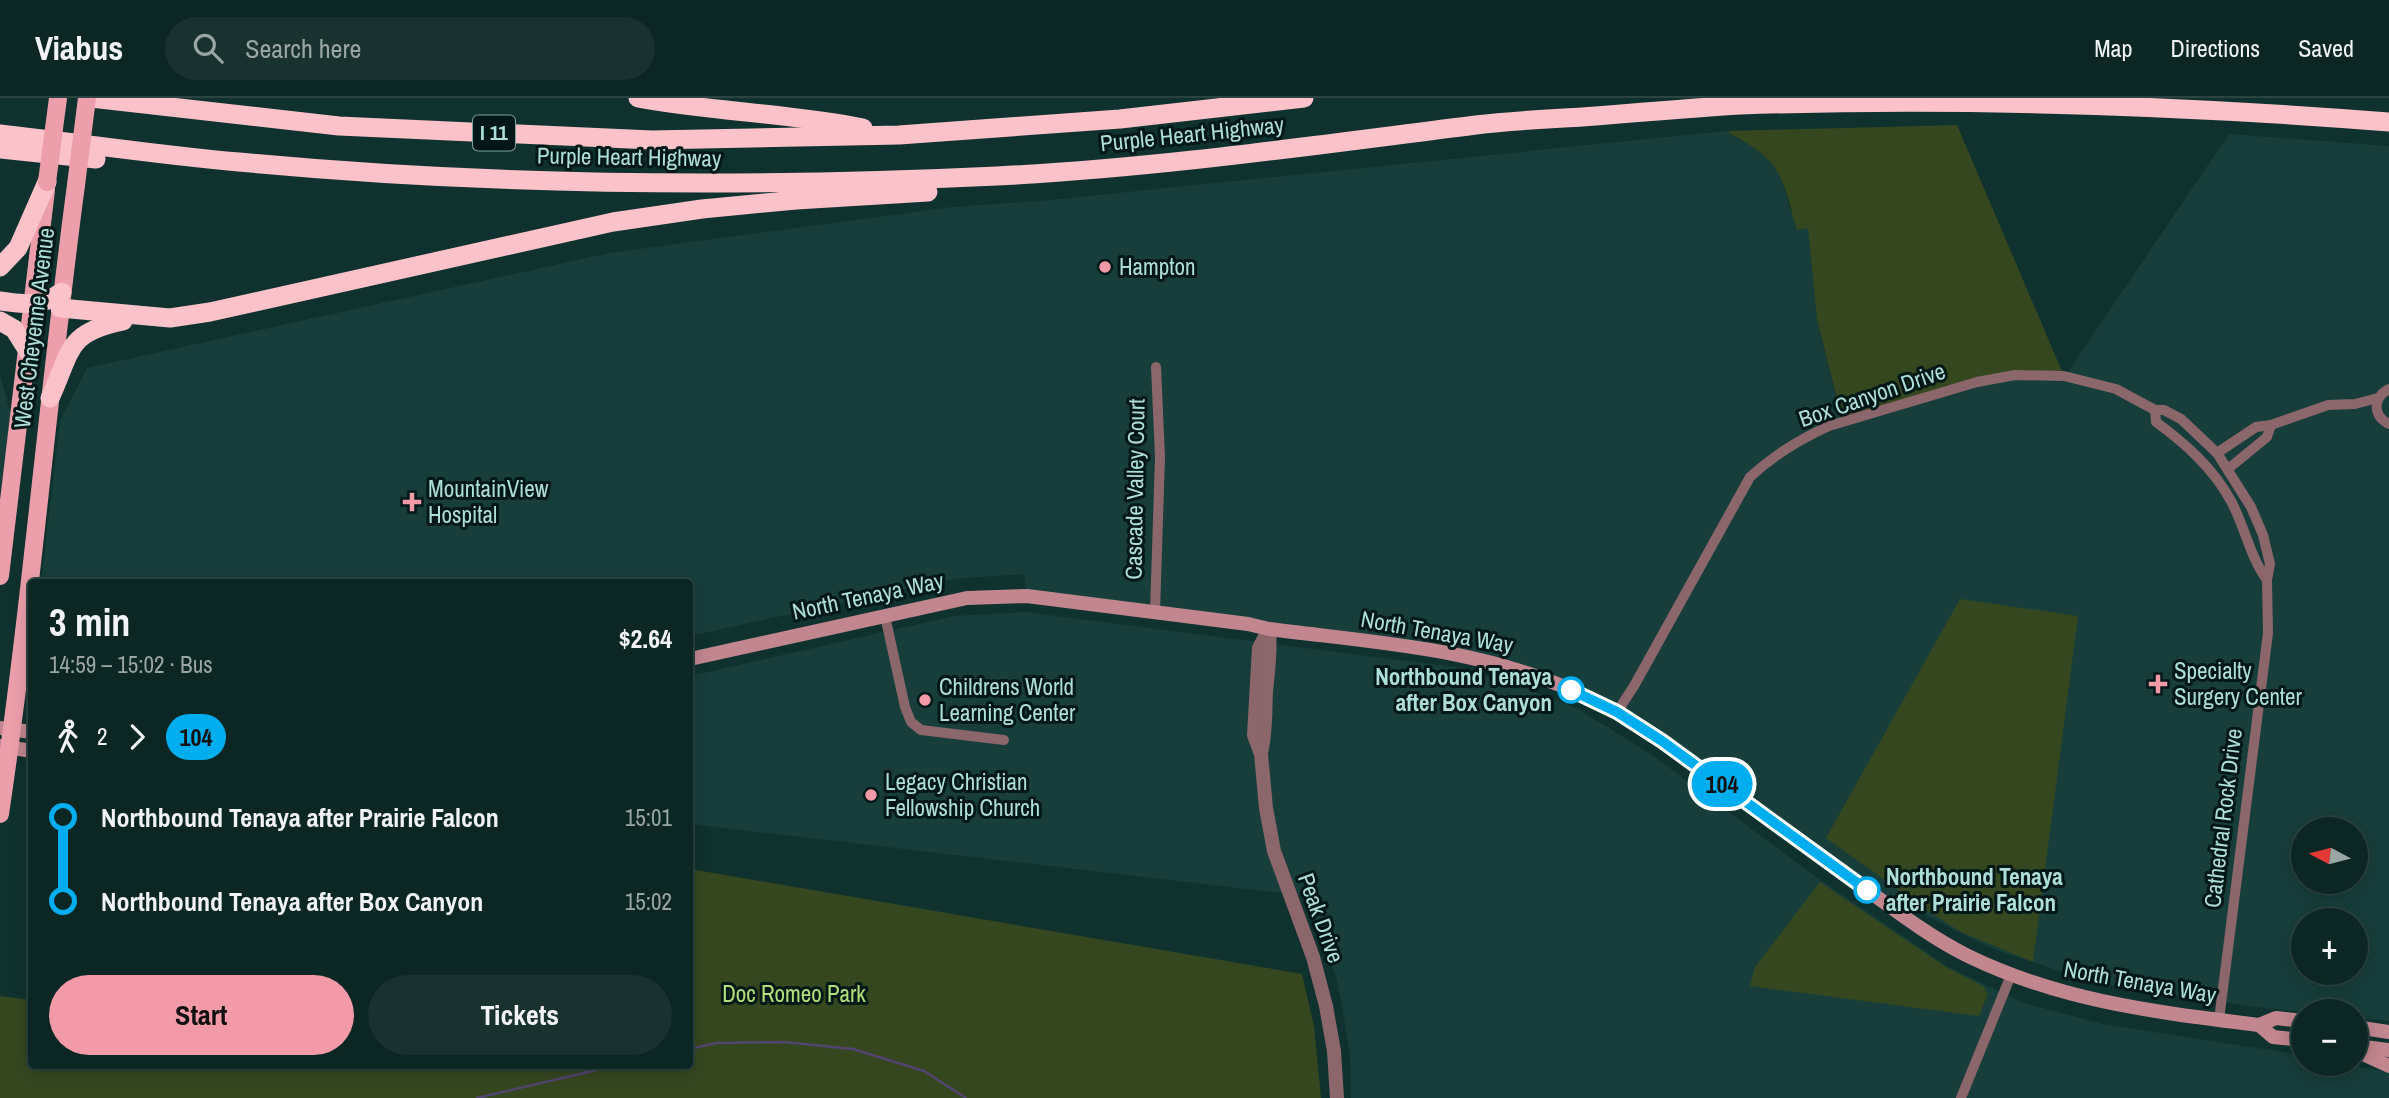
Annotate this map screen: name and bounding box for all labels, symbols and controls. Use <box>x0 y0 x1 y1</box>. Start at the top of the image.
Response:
search box <box>165 17 655 80</box>
text: Viabus <box>35 26 123 70</box>
icon: search <box>189 29 227 67</box>
text: Search here <box>245 31 361 66</box>
text: Map <box>2094 32 2132 64</box>
text: Directions <box>2170 32 2260 64</box>
text: Saved <box>2298 32 2354 64</box>
street label: Purple Heart Highway <box>1099 108 1286 159</box>
road number: I 11 <box>473 116 515 150</box>
street label: Purple Heart Highway <box>537 139 722 174</box>
street label: West Cheyenne Avenue <box>6 226 61 430</box>
place label: Hampton <box>1119 251 1196 282</box>
marker: Hampton <box>1097 259 1113 275</box>
street label: Box Canyon Drive <box>1794 355 1949 434</box>
street label: Cascade Valley Court <box>1117 398 1152 580</box>
place label: MountainView Hospital <box>428 473 549 530</box>
marker: MountainView Hospital <box>402 492 422 512</box>
street label: North Tenaya Way <box>789 564 947 627</box>
text: 3 min <box>49 597 130 648</box>
street label: North Tenaya Way <box>1359 603 1516 660</box>
text: $2.64 <box>619 621 672 656</box>
text: 14:59 – 15:02 · Bus <box>49 649 213 680</box>
place label: Specialty Surgery Center <box>2174 655 2303 712</box>
place label: Northbound Tenaya after Box Canyon <box>1375 661 1553 718</box>
place label: Childrens World Learning Center <box>939 671 1076 728</box>
marker: Specialty Surgery Center <box>2148 674 2168 694</box>
marker: Northbound Tenaya after Box Canyon <box>1558 677 1584 703</box>
marker: Childrens World Learning Center <box>917 692 933 708</box>
icon: walk <box>49 718 87 756</box>
icon: forward <box>118 718 156 756</box>
text: 2 <box>97 721 108 752</box>
text: 104 <box>180 721 212 753</box>
street label: Cathedral Rock Drive <box>2196 727 2249 909</box>
line badge: 104 <box>1682 761 1762 807</box>
place label: Legacy Christian Fellowship Church <box>885 766 1040 823</box>
text: 104 <box>1706 768 1738 800</box>
marker: Legacy Christian Fellowship Church <box>863 787 879 803</box>
text: Northbound Tenaya after Prairie Falcon <box>101 800 499 835</box>
text: 15:01 <box>625 802 672 833</box>
north arrow <box>2291 817 2368 894</box>
map controls <box>2291 817 2368 1076</box>
place label: Northbound Tenaya after Prairie Falcon <box>1886 861 2063 918</box>
street label: Peak Drive <box>1291 869 1352 967</box>
marker: Northbound Tenaya after Prairie Falcon <box>1854 877 1880 903</box>
text: Northbound Tenaya after Box Canyon <box>101 884 483 919</box>
text: 15:02 <box>625 886 672 917</box>
button: + <box>2291 908 2368 985</box>
street label: North Tenaya Way <box>2062 953 2219 1010</box>
button: Start <box>49 975 354 1055</box>
button: Tickets <box>368 975 672 1055</box>
park label: Doc Romeo Park <box>722 978 866 1009</box>
button: − <box>2291 999 2368 1076</box>

